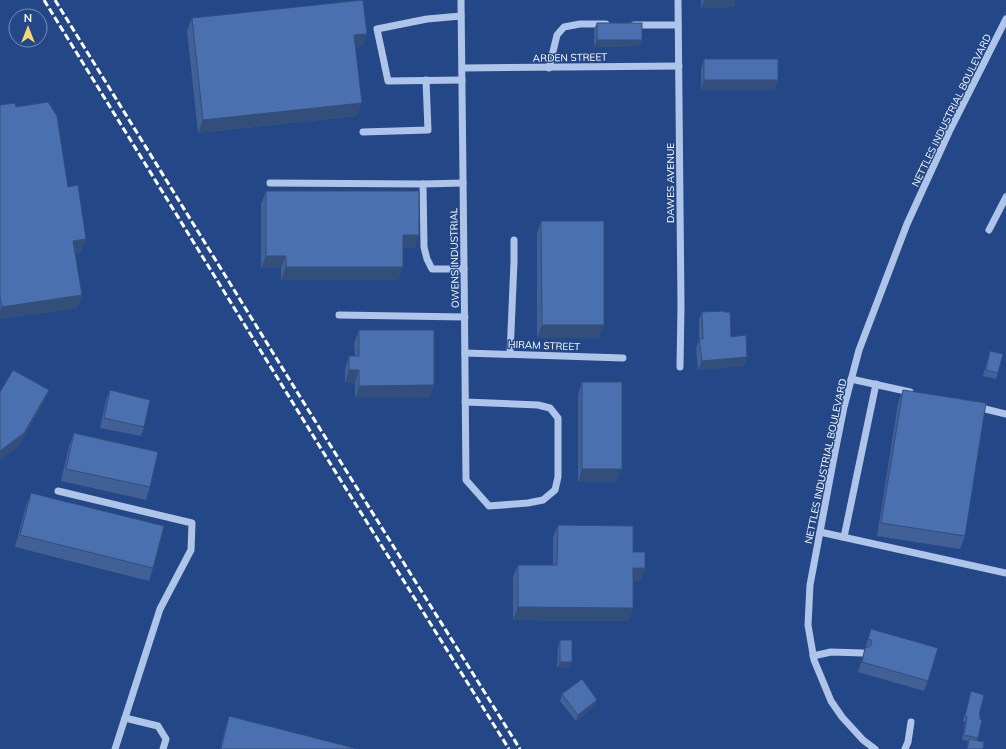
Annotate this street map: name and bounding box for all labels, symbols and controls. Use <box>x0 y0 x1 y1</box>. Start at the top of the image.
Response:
north arrow <box>8 8 48 48</box>
text: N <box>24 11 32 25</box>
street label: NETTLES INDUSTRIAL BOULEVARD <box>909 32 994 189</box>
street label: ARDEN STREET <box>533 50 607 65</box>
street label: DAWES AVENUE <box>664 143 677 223</box>
street label: OWENS INDUSTRIAL <box>447 207 462 308</box>
street label: HIRAM STREET <box>508 338 580 353</box>
street label: NETTLES INDUSTRIAL BOULEVARD <box>802 377 849 545</box>

